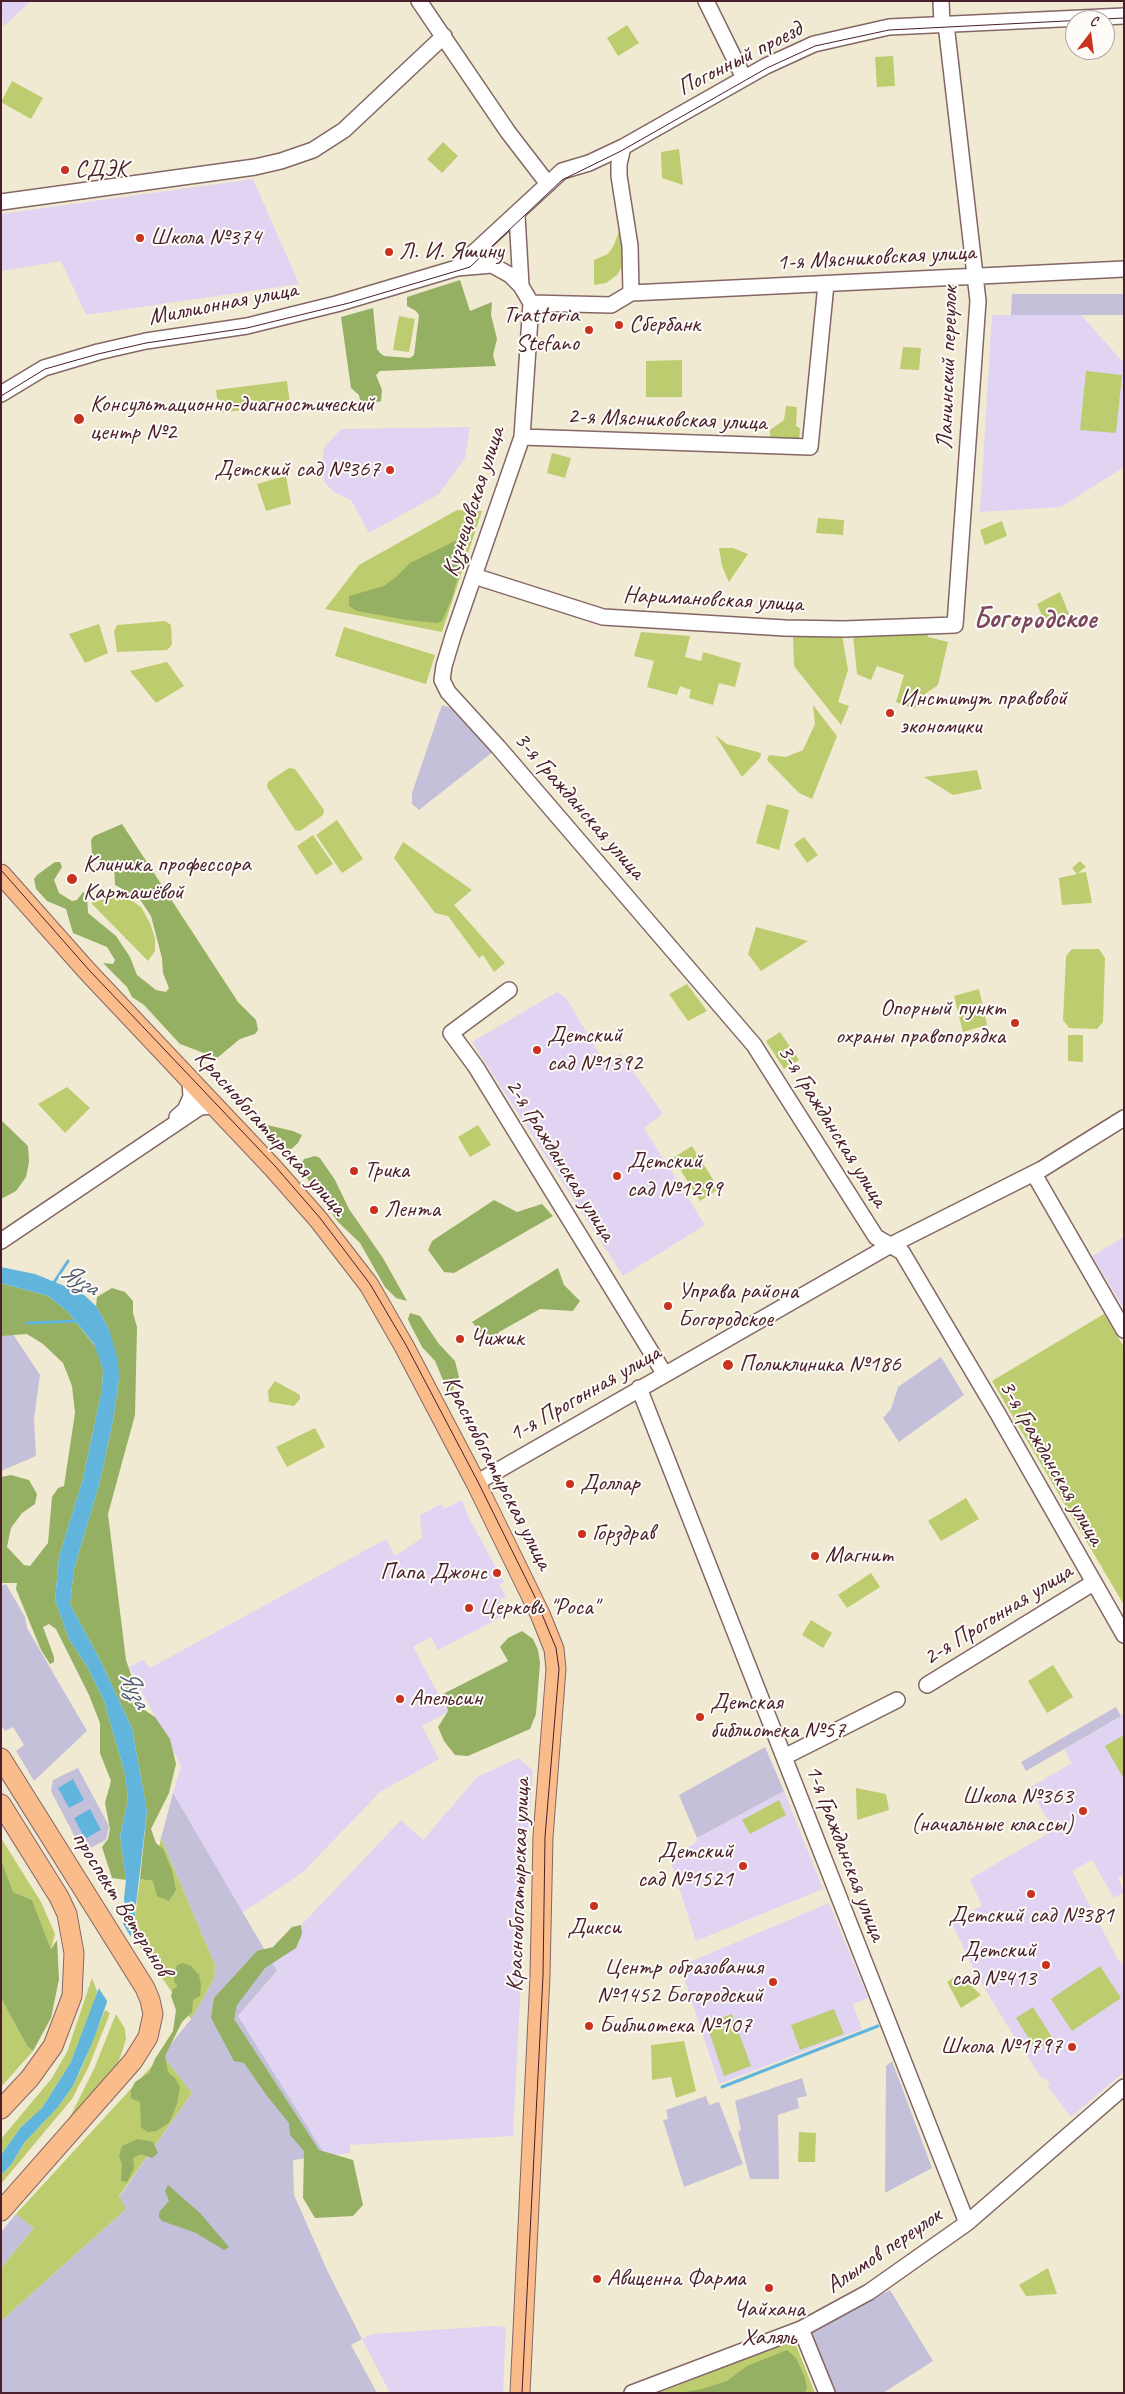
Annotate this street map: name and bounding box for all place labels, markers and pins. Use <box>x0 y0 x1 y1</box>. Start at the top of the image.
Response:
place label: СДЭК <box>75 156 128 184</box>
marker: СДЭК <box>59 164 71 176</box>
place label: Школа №374 <box>150 224 261 252</box>
marker: Школа №374 <box>134 232 146 244</box>
place label: Л. И. Яшину <box>399 238 504 266</box>
marker: Л. И. Яшину <box>383 246 395 258</box>
place label: Trattoria Stefano <box>503 302 579 358</box>
place label: Сбербанк <box>629 311 700 339</box>
marker: Сбербанк <box>613 319 625 331</box>
marker: Trattoria Stefano <box>583 324 595 336</box>
place label: Консультационно-диагностический центр №2 <box>90 391 374 447</box>
marker: Консультационно-диагностический центр №2 <box>72 412 86 426</box>
place label: Детский сад №367 <box>214 456 380 484</box>
marker: Детский сад №367 <box>384 464 396 476</box>
place label: Институт правовой экономики <box>900 685 1067 741</box>
marker: Институт правовой экономики <box>884 707 896 719</box>
place label: Клиника профессора Карташёвой <box>83 851 251 907</box>
marker: Клиника профессора Карташёвой <box>65 872 79 886</box>
place label: Опорный пункт охраны правопорядка <box>835 995 1005 1051</box>
marker: Опорный пункт охраны правопорядка <box>1009 1017 1021 1029</box>
place label: Детский сад №1392 <box>547 1022 642 1078</box>
marker: Детский сад №1392 <box>531 1044 543 1056</box>
place label: Детский сад №1299 <box>627 1148 722 1204</box>
place label: Трика <box>364 1157 409 1185</box>
marker: Трика <box>348 1165 360 1177</box>
marker: Детский сад №1299 <box>611 1170 623 1182</box>
place label: Лента <box>384 1196 440 1224</box>
marker: Лента <box>368 1204 380 1216</box>
place label: Управа района Богородское <box>678 1278 798 1334</box>
marker: Управа района Богородское <box>662 1300 674 1312</box>
place label: Чижик <box>470 1325 524 1353</box>
marker: Чижик <box>454 1333 466 1345</box>
place label: Поликлиника №186 <box>739 1351 901 1379</box>
marker: Поликлиника №186 <box>721 1358 735 1372</box>
place label: Доллар <box>580 1470 640 1498</box>
marker: Доллар <box>564 1478 576 1490</box>
place label: Горздрав <box>592 1520 654 1548</box>
marker: Горздрав <box>576 1528 588 1540</box>
place label: Магнит <box>825 1542 893 1570</box>
marker: Магнит <box>809 1550 821 1562</box>
place label: Папа Джонс <box>380 1559 487 1587</box>
marker: Папа Джонс <box>491 1567 503 1579</box>
place label: Церковь "Роса" <box>479 1594 598 1622</box>
marker: Церковь "Роса" <box>463 1602 475 1614</box>
place label: Апельсин <box>410 1685 482 1713</box>
place label: Детская библиотека №57 <box>710 1689 845 1745</box>
marker: Апельсин <box>394 1693 406 1705</box>
marker: Детская библиотека №57 <box>694 1711 706 1723</box>
place label: Школа №363 (начальные классы) <box>911 1783 1073 1839</box>
marker: Школа №363 (начальные классы) <box>1077 1805 1089 1817</box>
place label: Детский сад №1521 <box>638 1838 733 1894</box>
marker: Детский сад №1521 <box>737 1860 749 1872</box>
marker: Детский сад №381 <box>1025 1888 1037 1900</box>
marker: Дикси <box>588 1900 600 1912</box>
place label: Детский сад №381 <box>948 1902 1114 1930</box>
place label: Дикси <box>567 1914 621 1942</box>
place label: Детский сад №413 <box>951 1937 1036 1993</box>
place label: Центр образования №1452 Богородский <box>597 1954 763 2010</box>
marker: Детский сад №413 <box>1040 1959 1052 1971</box>
marker: Центр образования №1452 Богородский <box>767 1976 779 1988</box>
place label: Библиотека №107 <box>599 2012 751 2040</box>
marker: Библиотека №107 <box>583 2020 595 2032</box>
place label: Школа №1797 <box>940 2033 1062 2061</box>
marker: Школа №1797 <box>1066 2041 1078 2053</box>
place label: Авиценна Фарма <box>607 2265 745 2293</box>
marker: Авиценна Фарма <box>591 2273 603 2285</box>
marker: Чайхана Халяль <box>763 2282 775 2294</box>
place label: Чайхана Халяль <box>733 2296 805 2352</box>

